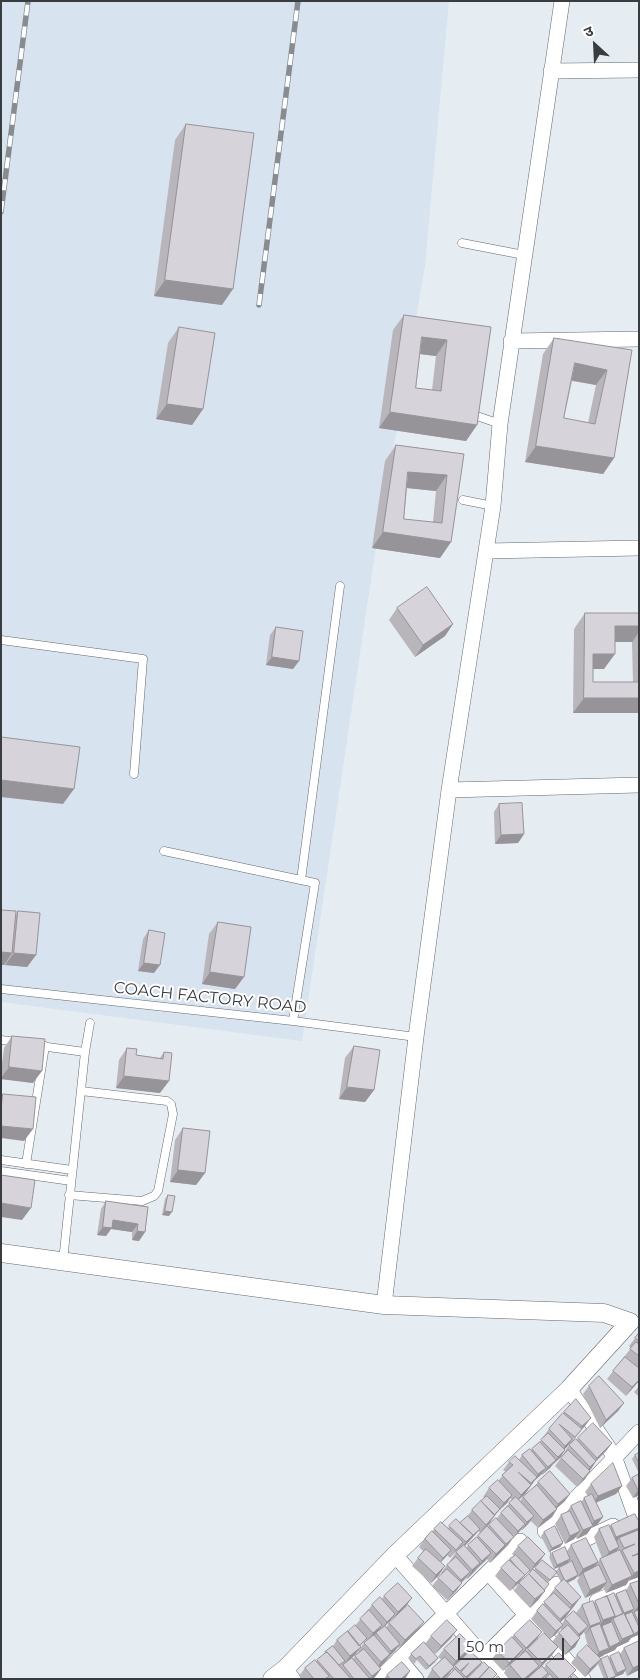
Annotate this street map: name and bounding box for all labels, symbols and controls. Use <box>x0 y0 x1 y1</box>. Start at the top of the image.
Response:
north arrow <box>570 20 620 70</box>
text: उ <box>581 22 596 41</box>
street label: COACH FACTORY ROAD <box>113 978 307 1018</box>
scale bar <box>460 1628 566 1660</box>
text: 50 m <box>466 1637 504 1656</box>

